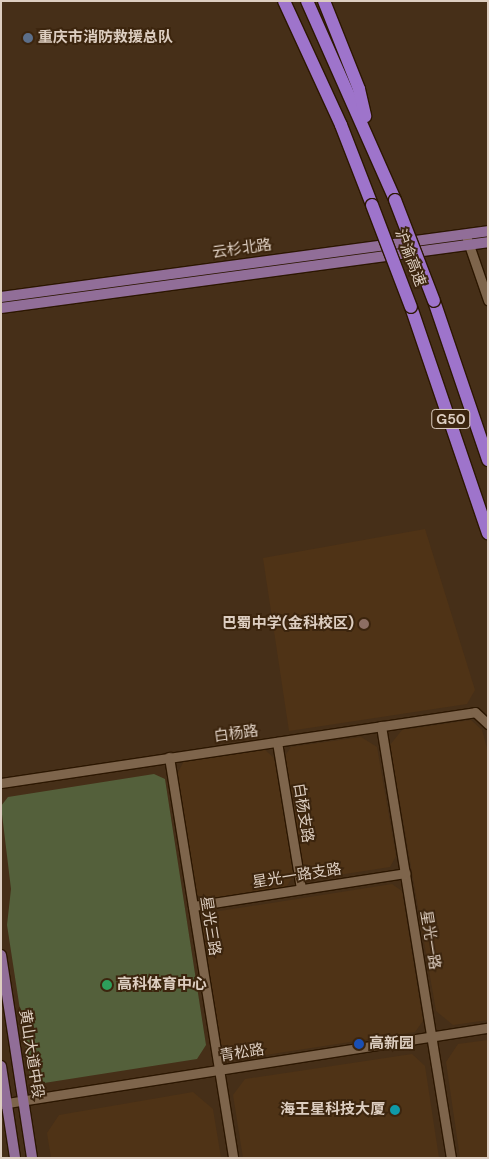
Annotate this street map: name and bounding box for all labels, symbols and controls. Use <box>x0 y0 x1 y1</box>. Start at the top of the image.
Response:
place label: 重庆市消防救援总队 <box>38 29 173 47</box>
marker: 重庆市消防救援总队 <box>22 32 34 44</box>
street label: 沪渝高速 <box>391 227 429 289</box>
street label: 云杉北路 <box>211 236 273 262</box>
road number: G50 <box>431 408 471 430</box>
place label: 巴蜀中学(金科校区) <box>222 615 354 633</box>
marker: 巴蜀中学(金科校区) <box>358 618 370 630</box>
street label: 白杨路 <box>212 722 260 746</box>
street label: 白杨支路 <box>289 782 317 844</box>
street label: 星光一路支路 <box>251 860 343 892</box>
street label: 星光三路 <box>196 895 224 957</box>
street label: 星光一路 <box>416 909 444 971</box>
place label: 高科体育中心 <box>117 976 207 994</box>
marker: 高科体育中心 <box>101 979 113 991</box>
street label: 黄山大道中段 <box>15 1008 47 1100</box>
place label: 高新园 <box>369 1035 414 1053</box>
marker: 高新园 <box>353 1038 365 1050</box>
street label: 青松路 <box>218 1041 266 1065</box>
place label: 海王星科技大厦 <box>280 1101 385 1119</box>
marker: 海王星科技大厦 <box>389 1104 401 1116</box>

